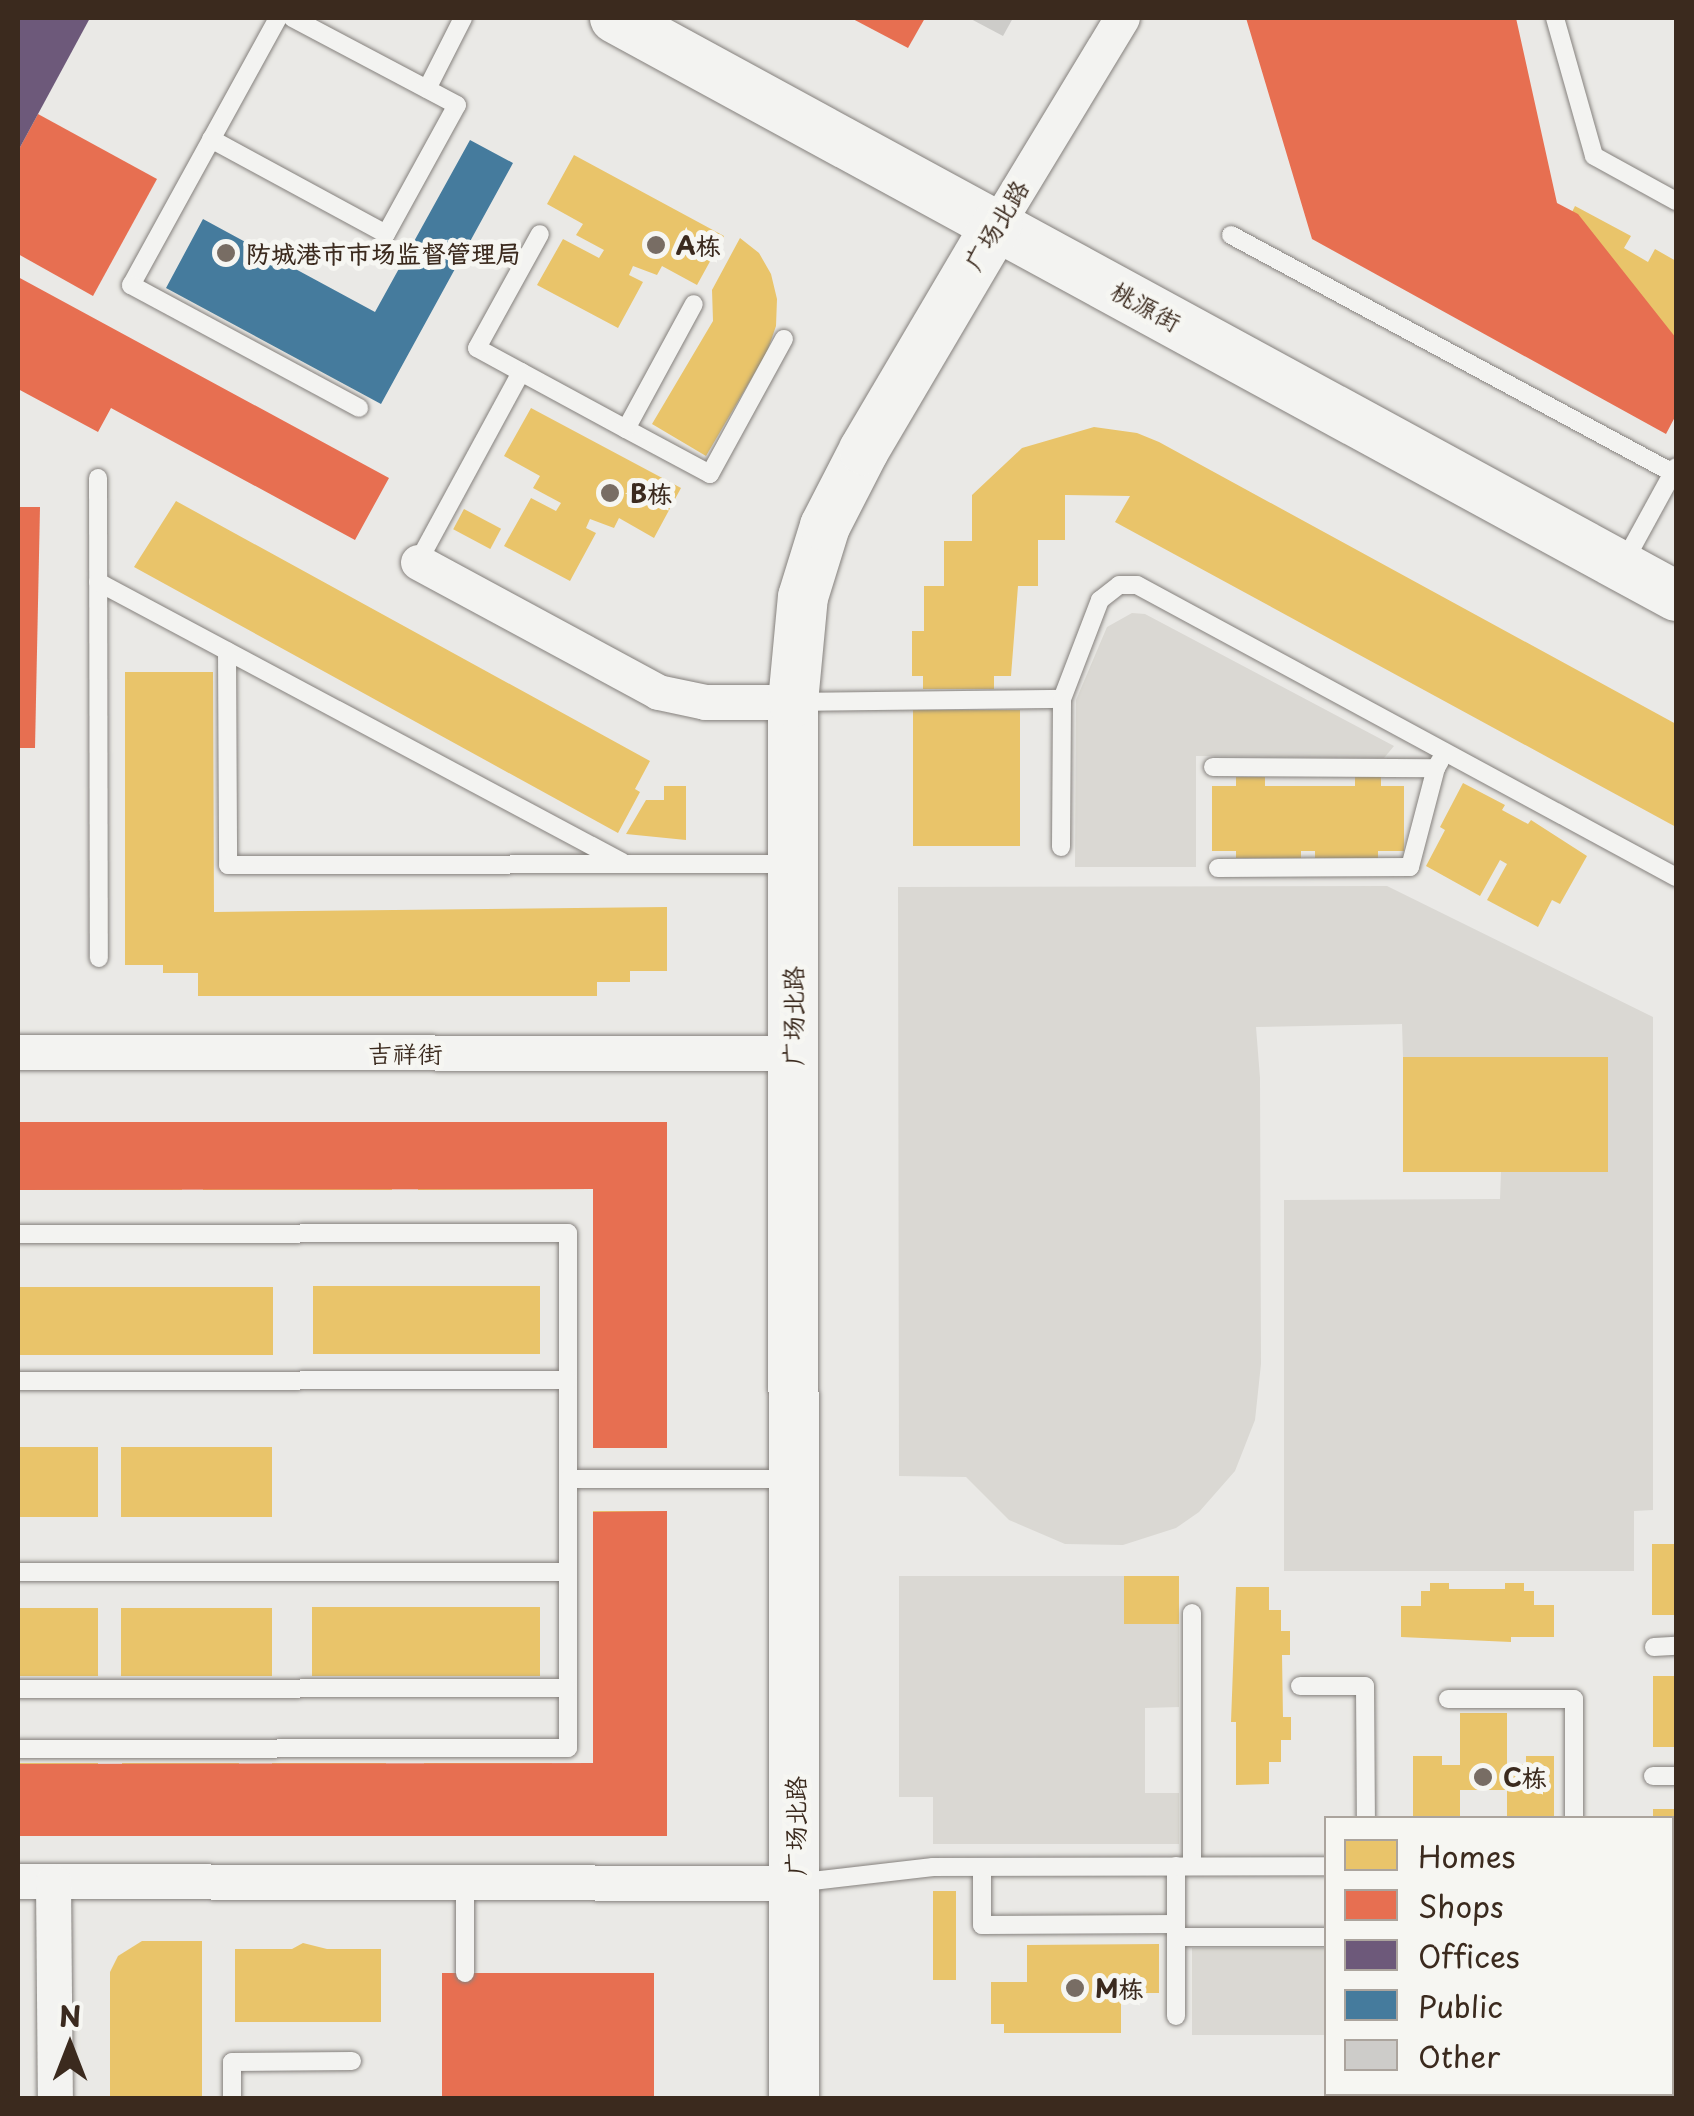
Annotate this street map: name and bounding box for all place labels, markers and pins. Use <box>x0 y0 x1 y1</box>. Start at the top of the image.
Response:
place label: A栋 <box>676 230 721 260</box>
marker: A栋 <box>645 234 667 256</box>
place label: 防城港市市场监督管理局 <box>246 238 521 268</box>
marker: 防城港市市场监督管理局 <box>215 242 237 264</box>
place label: B栋 <box>630 478 672 508</box>
marker: B栋 <box>599 482 621 504</box>
place label: C栋 <box>1503 1762 1547 1792</box>
marker: C栋 <box>1472 1766 1494 1788</box>
place label: M栋 <box>1095 1973 1143 2003</box>
marker: M栋 <box>1064 1977 1086 1999</box>

